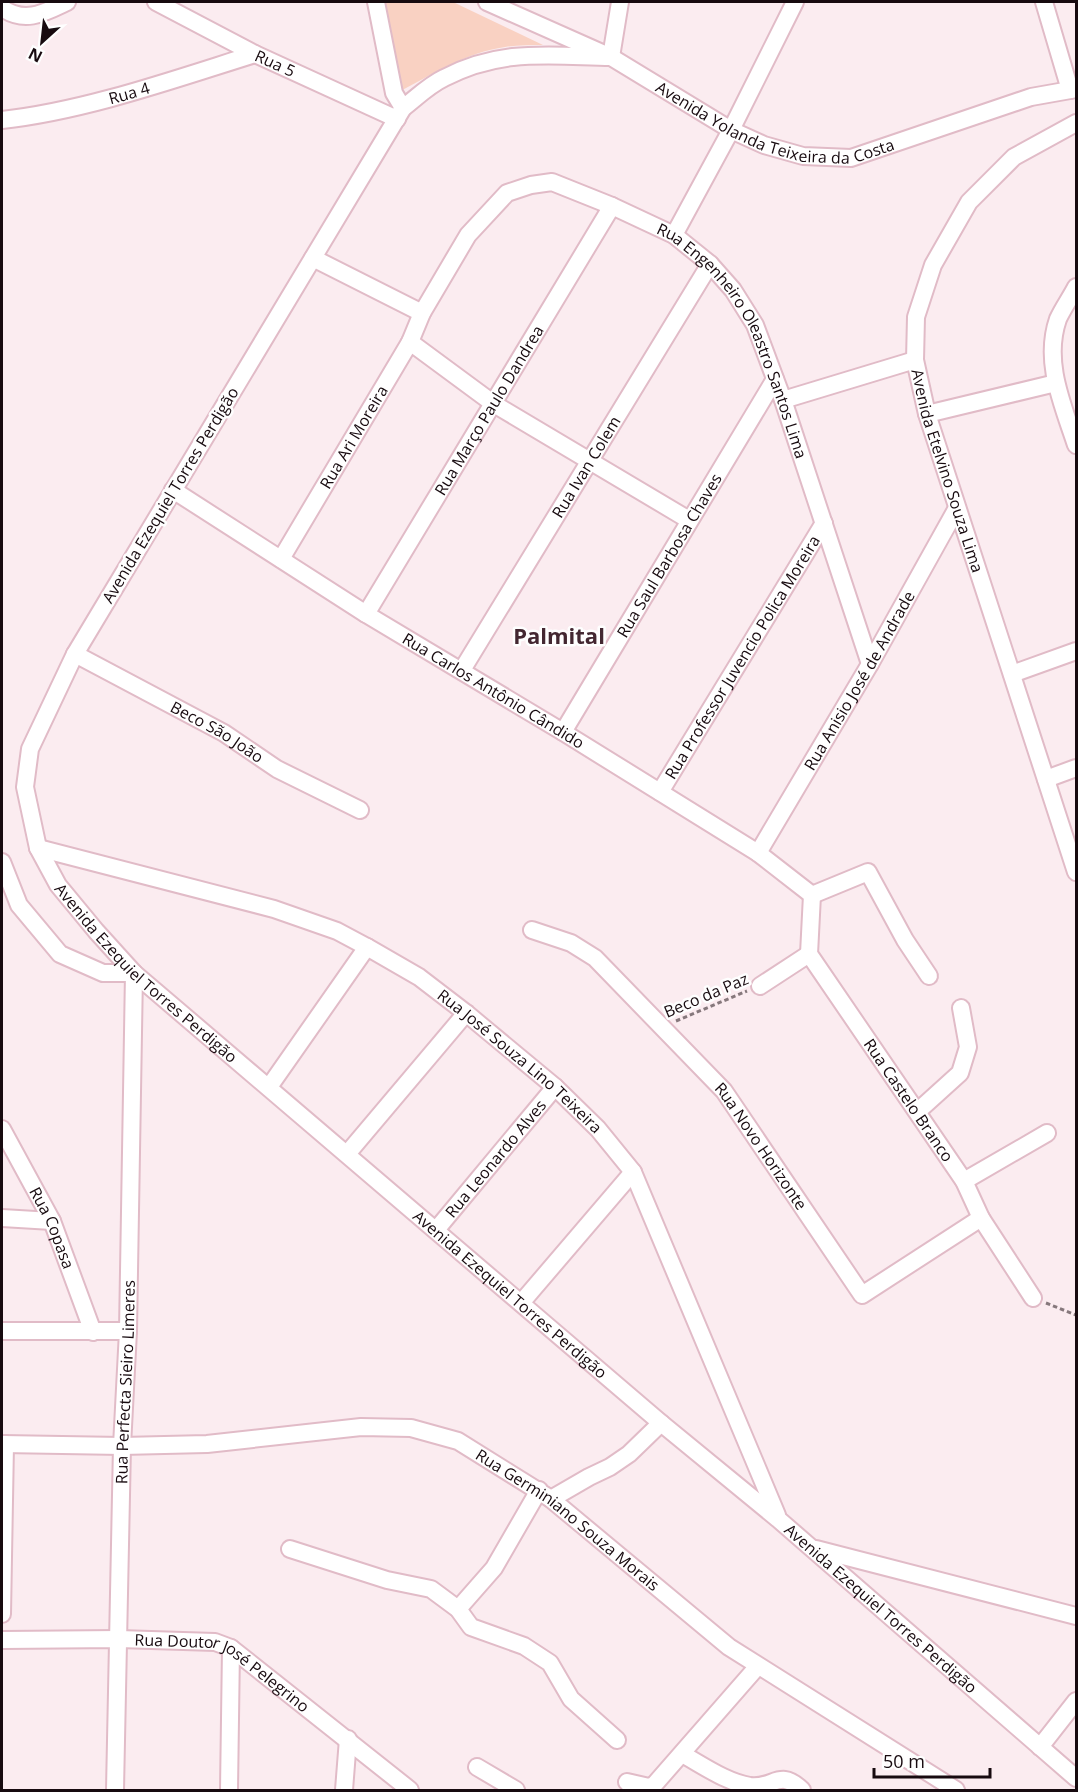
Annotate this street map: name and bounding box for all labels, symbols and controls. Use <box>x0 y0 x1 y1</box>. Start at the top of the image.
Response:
north arrow <box>12 12 72 72</box>
text: N <box>24 43 46 68</box>
street label: Rua 5 <box>252 45 299 82</box>
street label: Avenida Yolanda Teixeira da Costa <box>652 76 897 169</box>
street label: Rua 4 <box>106 77 152 109</box>
street label: Rua Engenheiro Oleastro Santos Lima <box>653 218 812 461</box>
street label: Rua Março Paulo Dandrea <box>429 321 549 499</box>
street label: Avenida Etelvino Souza Lima <box>906 367 989 575</box>
street label: Rua Ari Moreira <box>314 381 393 493</box>
street label: Avenida Ezequiel Torres Perdigão <box>97 383 243 607</box>
street label: Rua Ivan Colem <box>547 412 626 522</box>
street label: Rua Saul Barbosa Chaves <box>611 469 727 642</box>
street label: Rua Professor Juvencio Polica Moreira <box>659 531 825 783</box>
street label: Rua Anisio José de Andrade <box>799 587 920 774</box>
district label: Palmital <box>513 620 605 650</box>
street label: Rua Carlos Antônio Cândido <box>398 627 589 754</box>
street label: Beco São João <box>167 696 268 768</box>
street label: Avenida Ezequiel Torres Perdigão <box>50 878 242 1068</box>
street label: Beco da Paz <box>660 967 752 1023</box>
street label: Rua José Souza Lino Teixeira <box>433 984 607 1138</box>
street label: Rua Castelo Branco <box>859 1034 959 1166</box>
street label: Rua Novo Horizonte <box>710 1077 812 1214</box>
street label: Rua Leonardo Alves <box>440 1095 551 1222</box>
street label: Rua Copasa <box>24 1183 80 1272</box>
street label: Avenida Ezequiel Torres Perdigão <box>408 1205 612 1383</box>
street label: Rua Perfecta Sieiro Limeres <box>110 1280 140 1484</box>
street label: Rua Germiniano Souza Morais <box>471 1444 664 1596</box>
street label: Avenida Ezequiel Torres Perdigão <box>780 1519 982 1698</box>
street label: Rua Doutor José Pelegrino <box>134 1628 314 1717</box>
scale bar <box>874 1741 990 1779</box>
text: 50 m <box>883 1749 925 1773</box>

